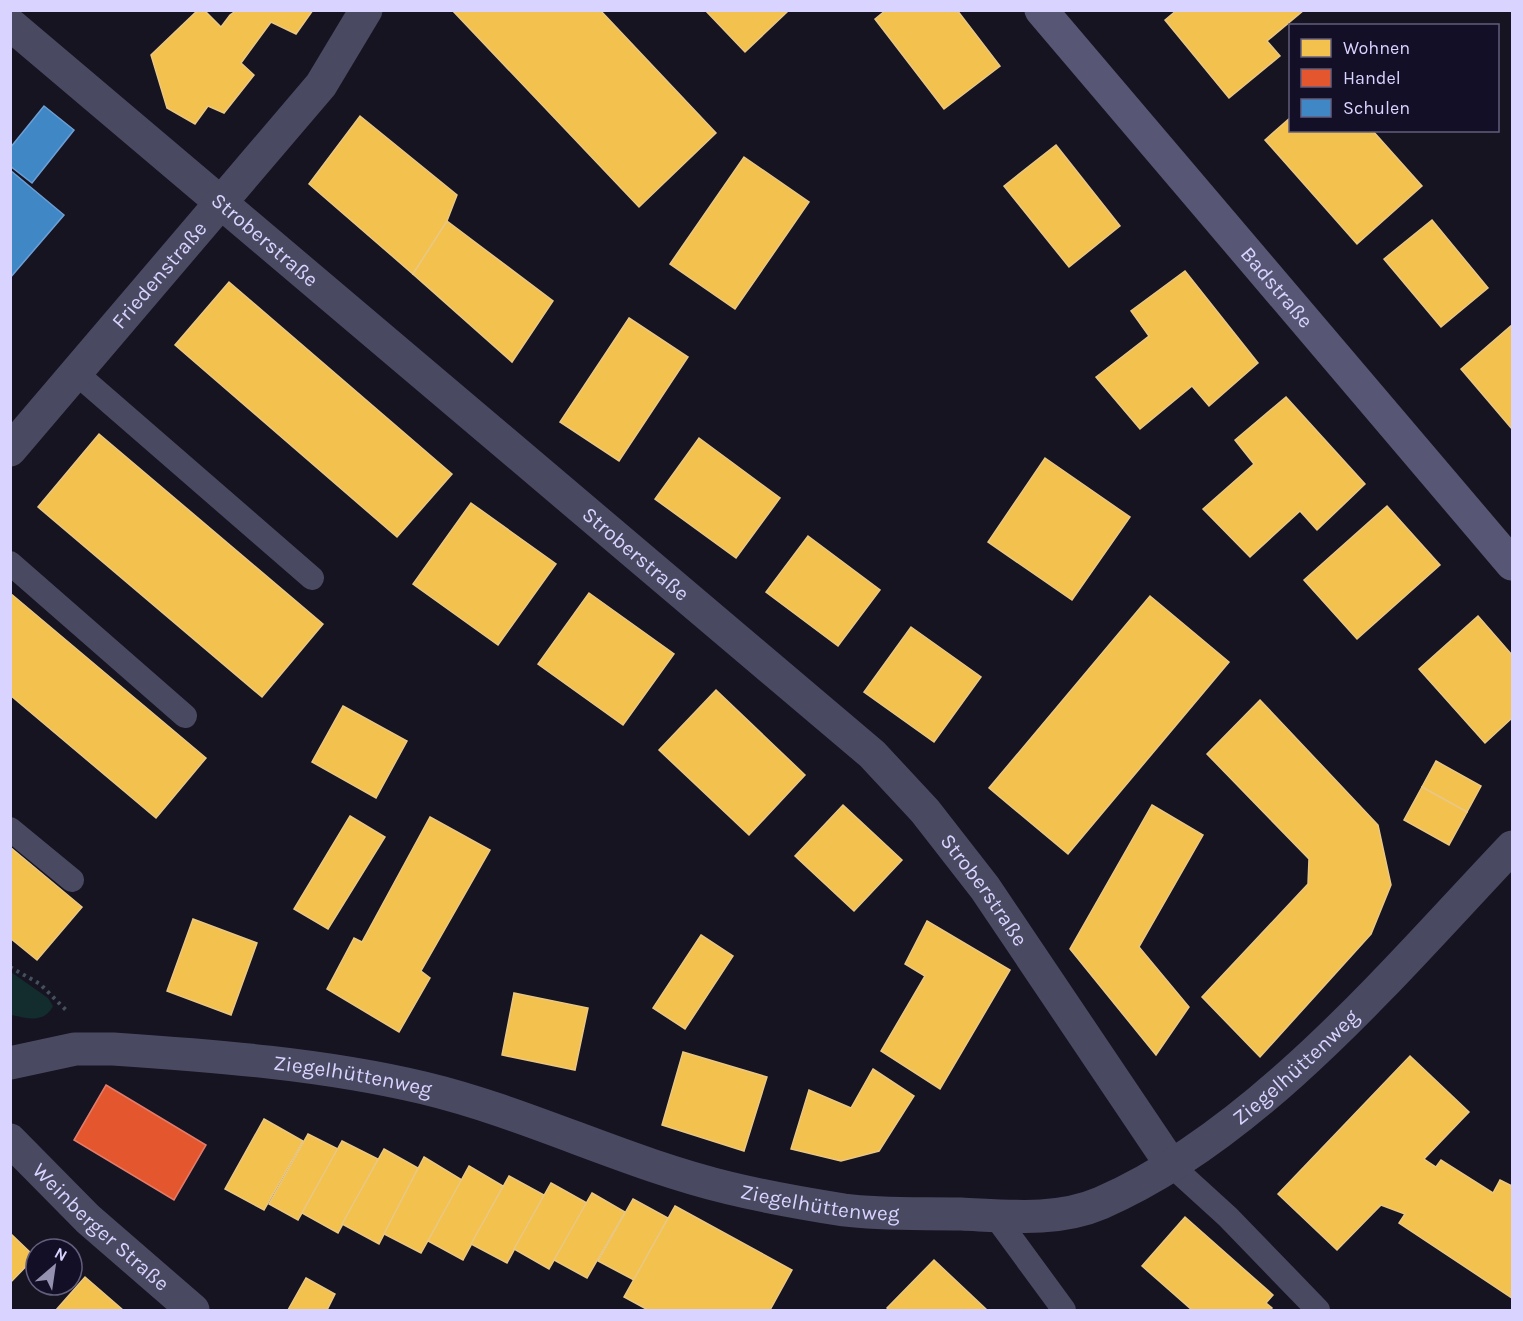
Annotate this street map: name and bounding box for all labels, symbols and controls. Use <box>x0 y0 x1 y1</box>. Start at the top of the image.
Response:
legend <box>1289 24 1499 132</box>
text: Wohnen <box>1343 37 1410 59</box>
text: Handel <box>1343 67 1401 89</box>
text: Schulen <box>1343 97 1410 119</box>
street label: Stroberstraße <box>207 188 323 292</box>
street label: Friedenstraße <box>107 216 212 333</box>
street label: Badstraße <box>1236 242 1318 333</box>
street label: Stroberstraße <box>578 502 694 606</box>
street label: Stroberstraße <box>935 829 1032 950</box>
street label: Ziegelhüttenweg <box>1228 1004 1363 1130</box>
street label: Ziegelhüttenweg <box>272 1051 435 1102</box>
street label: Weinberger Straße <box>28 1158 174 1296</box>
street label: Ziegelhüttenweg <box>738 1179 900 1225</box>
north arrow <box>24 1237 84 1297</box>
text: N <box>51 1243 71 1265</box>

